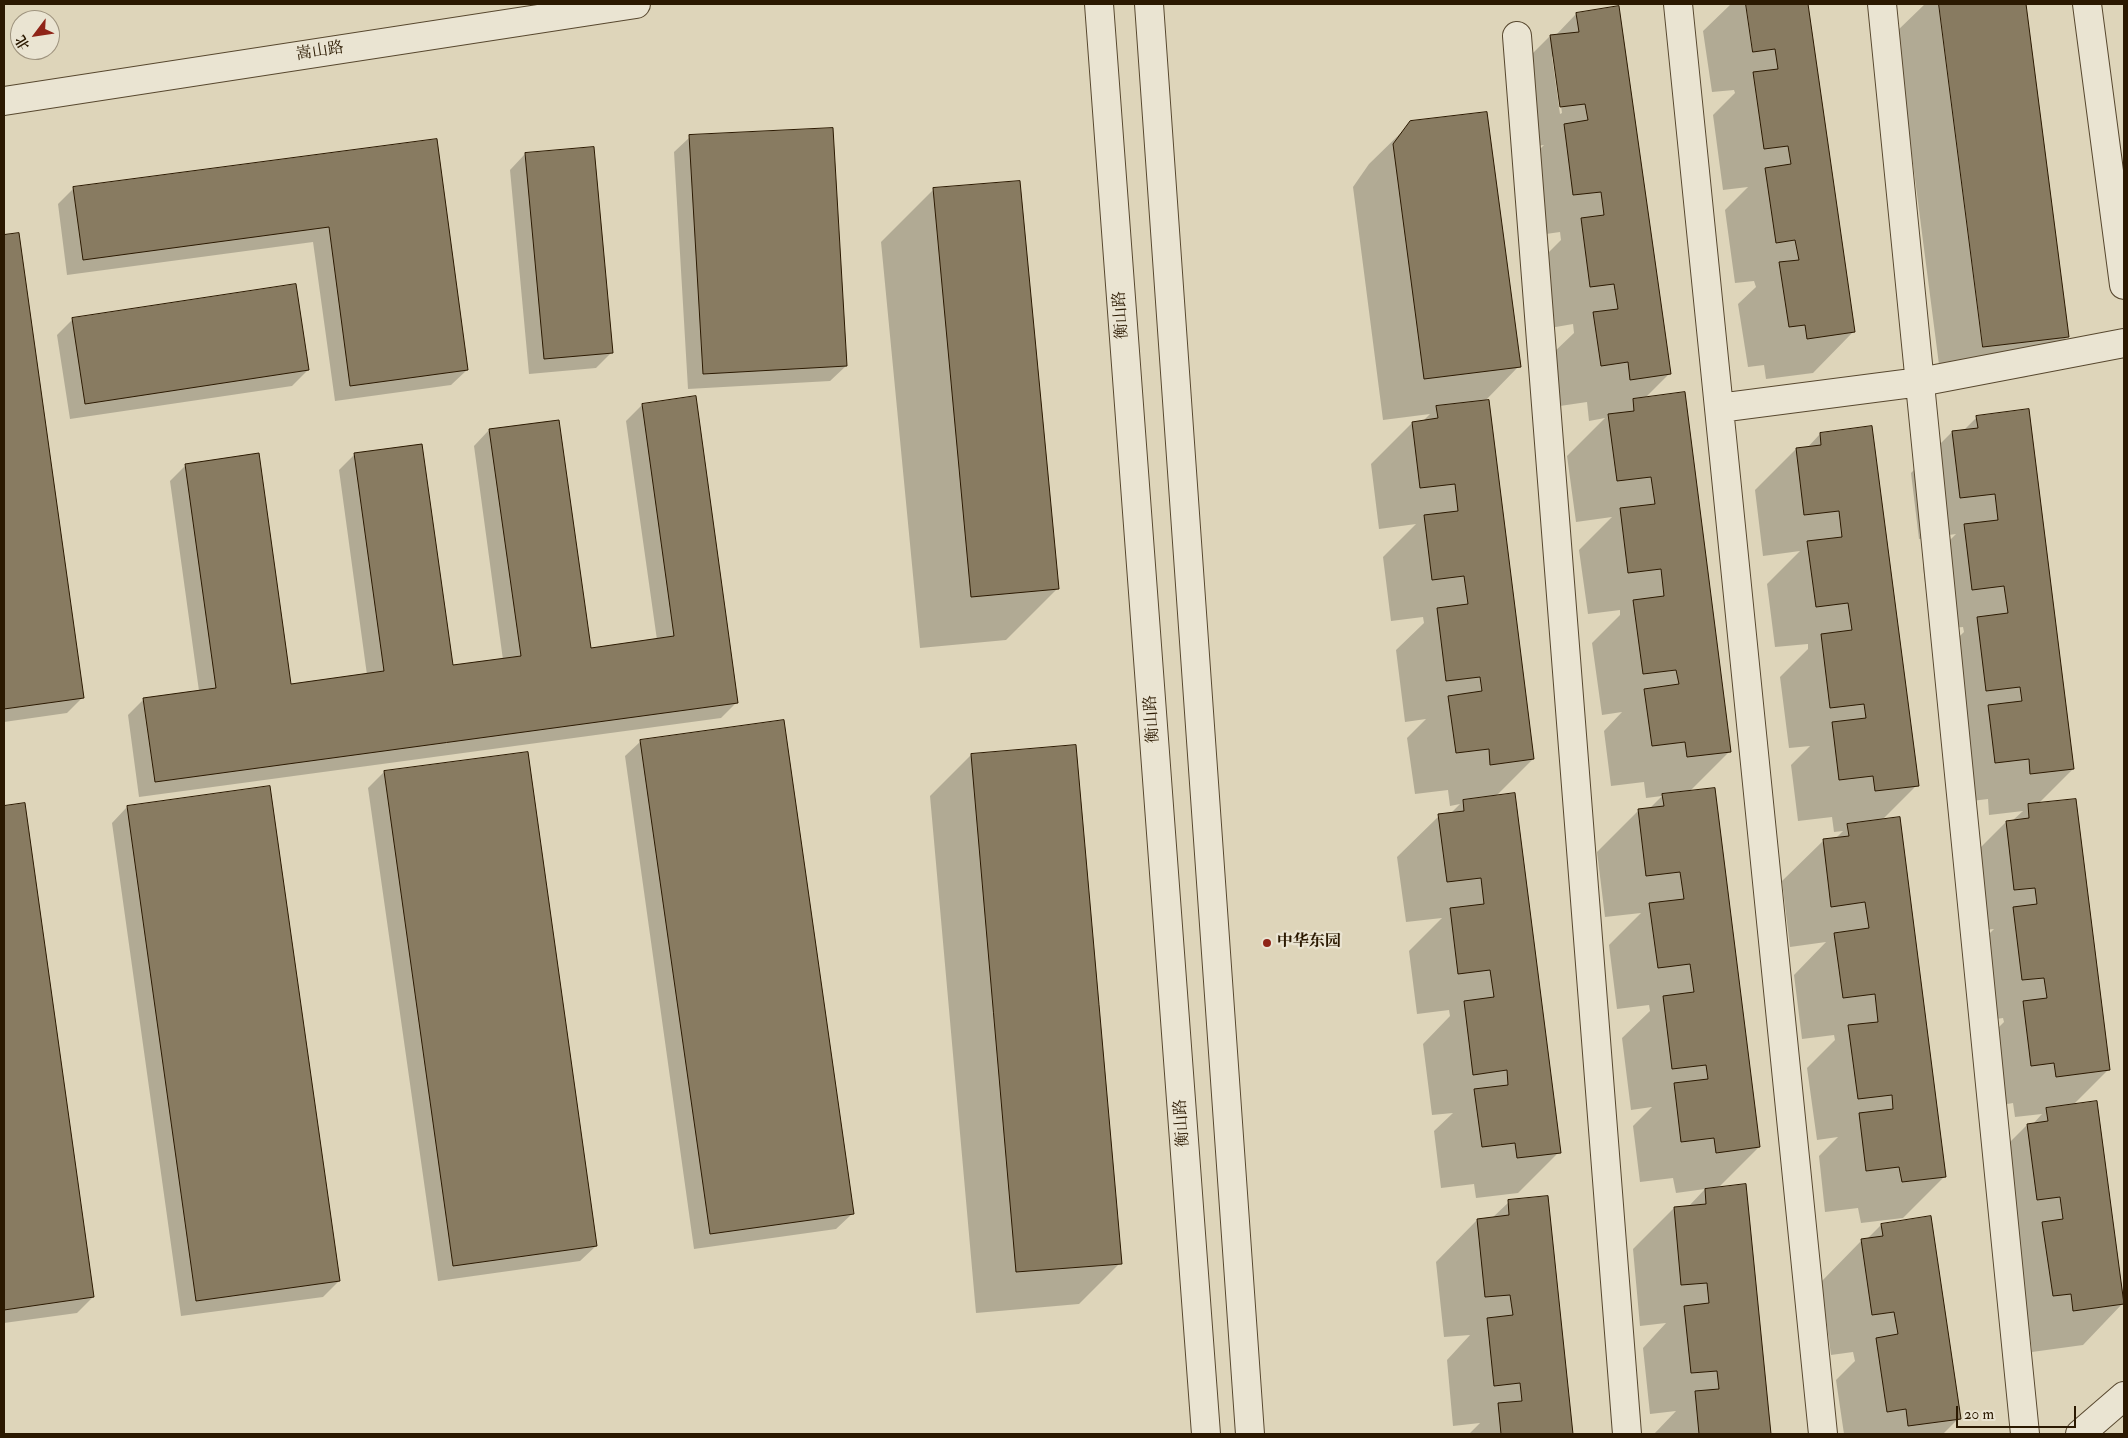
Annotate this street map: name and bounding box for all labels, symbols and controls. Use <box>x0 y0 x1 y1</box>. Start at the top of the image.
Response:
north arrow <box>10 10 60 60</box>
text: 北 <box>12 32 33 53</box>
street label: 嵩山路 <box>295 39 345 65</box>
street label: 衡山路 <box>1111 290 1133 340</box>
street label: 衡山路 <box>1142 694 1164 744</box>
place label: 中华东园 <box>1277 933 1341 953</box>
marker: 中华东园 <box>1261 937 1273 949</box>
street label: 衡山路 <box>1172 1098 1194 1148</box>
scale bar <box>1958 1396 2078 1428</box>
text: 20 m <box>1964 1405 1994 1424</box>

